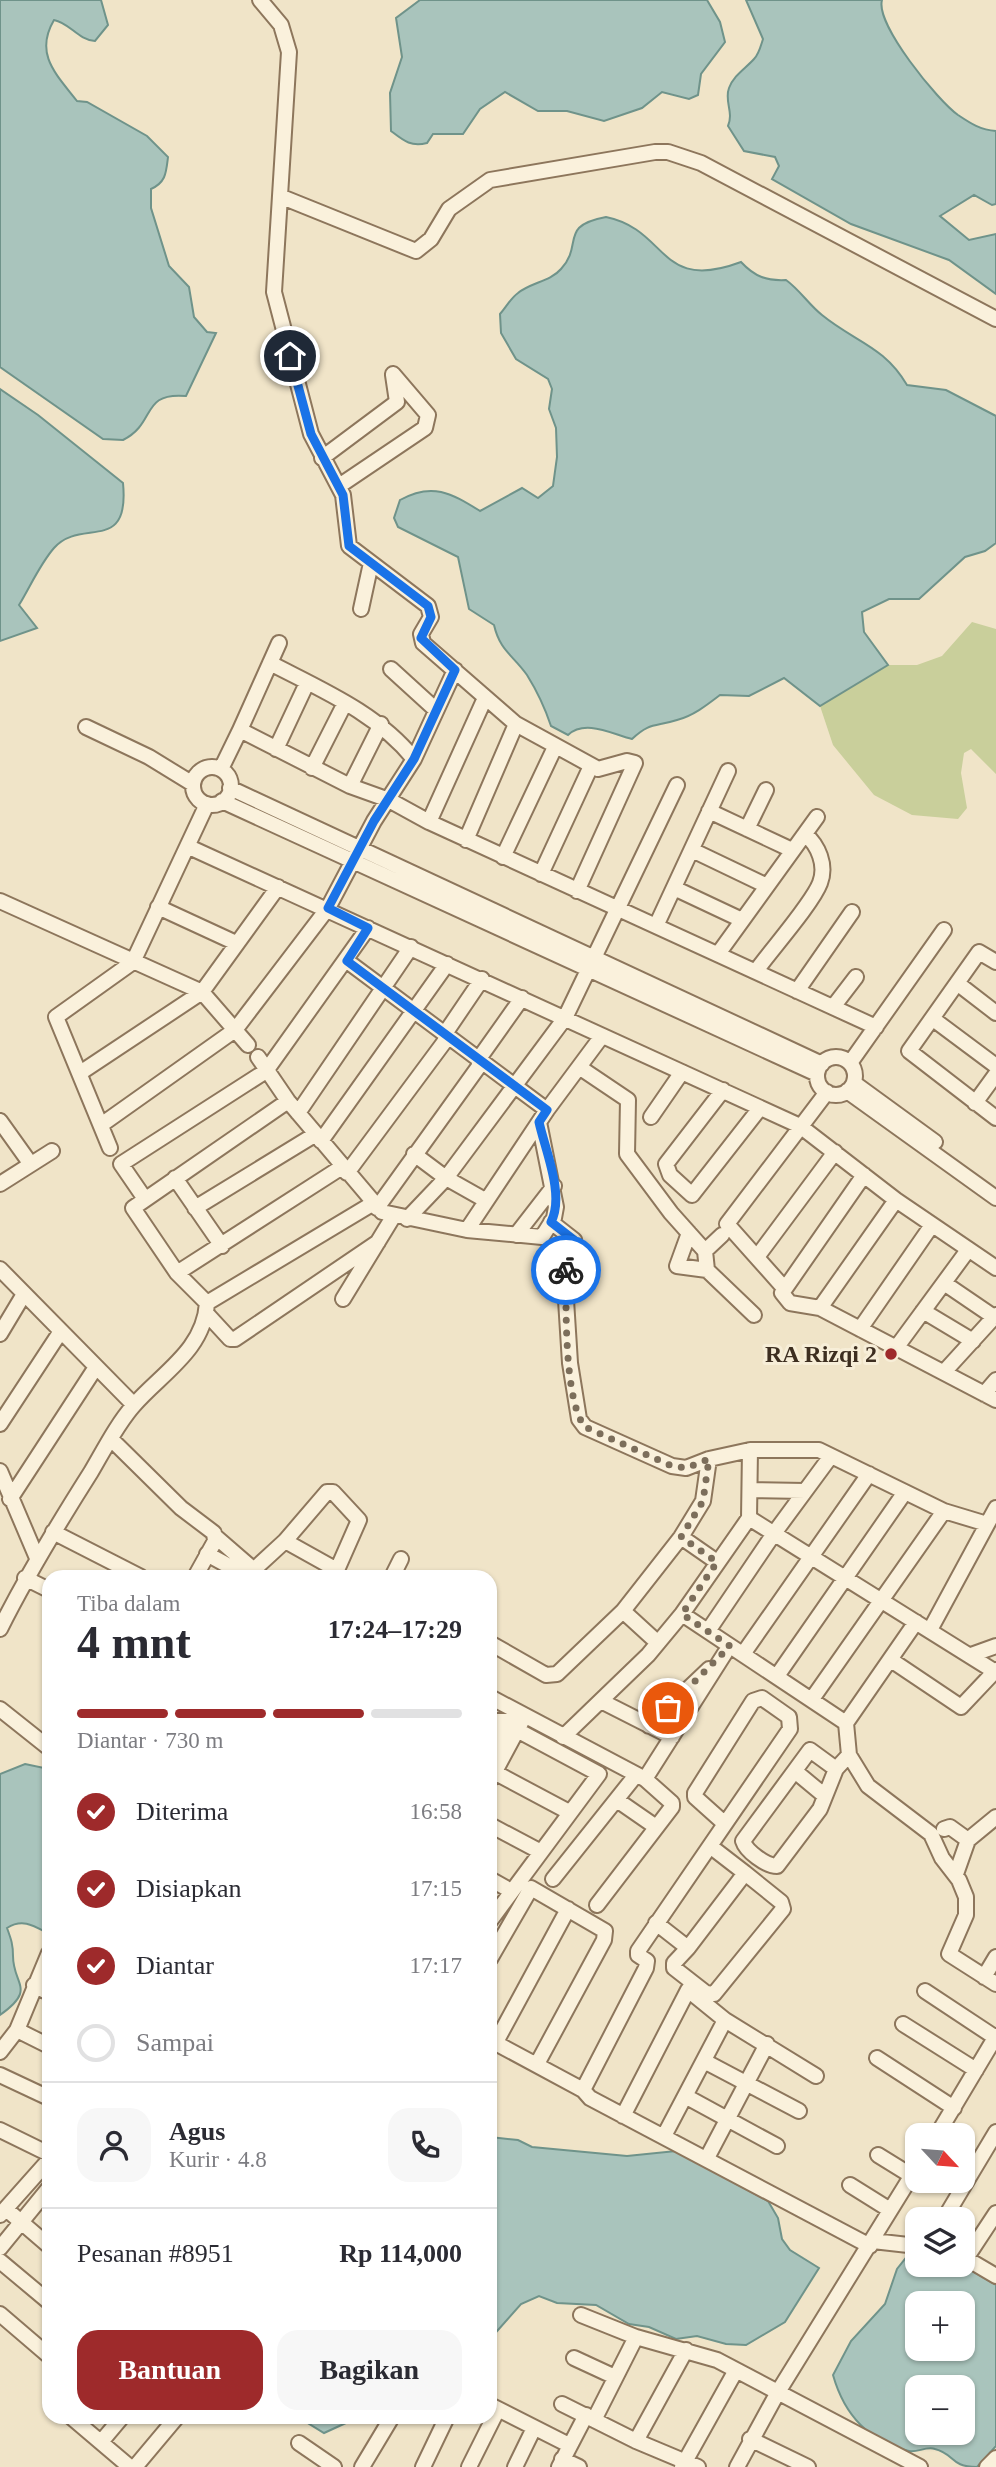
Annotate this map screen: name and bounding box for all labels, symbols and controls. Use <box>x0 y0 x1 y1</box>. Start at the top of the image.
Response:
pin <box>260 326 320 386</box>
icon: home <box>271 337 309 375</box>
courier <box>531 1235 601 1305</box>
icon: bike <box>547 1251 585 1289</box>
place label: RA Rizqi 2 <box>765 1341 877 1367</box>
marker: RA Rizqi 2 <box>883 1346 899 1362</box>
text: Tiba dalam <box>77 1591 180 1616</box>
text: 17:24–17:29 <box>328 1615 462 1644</box>
text: 4 mnt <box>77 1617 191 1668</box>
pin <box>638 1678 698 1738</box>
icon: bag <box>649 1689 687 1727</box>
text: Diantar · 730 m <box>77 1728 223 1753</box>
icon: check <box>77 1793 115 1831</box>
text: Diterima <box>136 1797 228 1826</box>
text: 16:58 <box>410 1799 462 1824</box>
icon: check <box>77 1870 115 1908</box>
text: Disiapkan <box>136 1874 241 1903</box>
text: 17:15 <box>410 1876 462 1901</box>
icon: check <box>77 1947 115 1985</box>
text: Diantar <box>136 1951 214 1980</box>
text: 17:17 <box>410 1953 462 1978</box>
text: Sampai <box>136 2028 214 2057</box>
button: person <box>77 2108 151 2182</box>
button: phone <box>388 2108 462 2182</box>
text: Agus <box>169 2117 225 2146</box>
north arrow <box>905 2123 975 2193</box>
map controls <box>905 2123 975 2445</box>
text: Kurir · 4.8 <box>169 2147 267 2172</box>
button: layers <box>905 2207 975 2277</box>
text: Pesanan #8951 <box>77 2239 234 2268</box>
text: Rp 114,000 <box>339 2239 462 2268</box>
button: + <box>905 2291 975 2361</box>
button: Bantuan <box>77 2330 263 2410</box>
button: Bagikan <box>277 2330 462 2410</box>
button: − <box>905 2375 975 2445</box>

